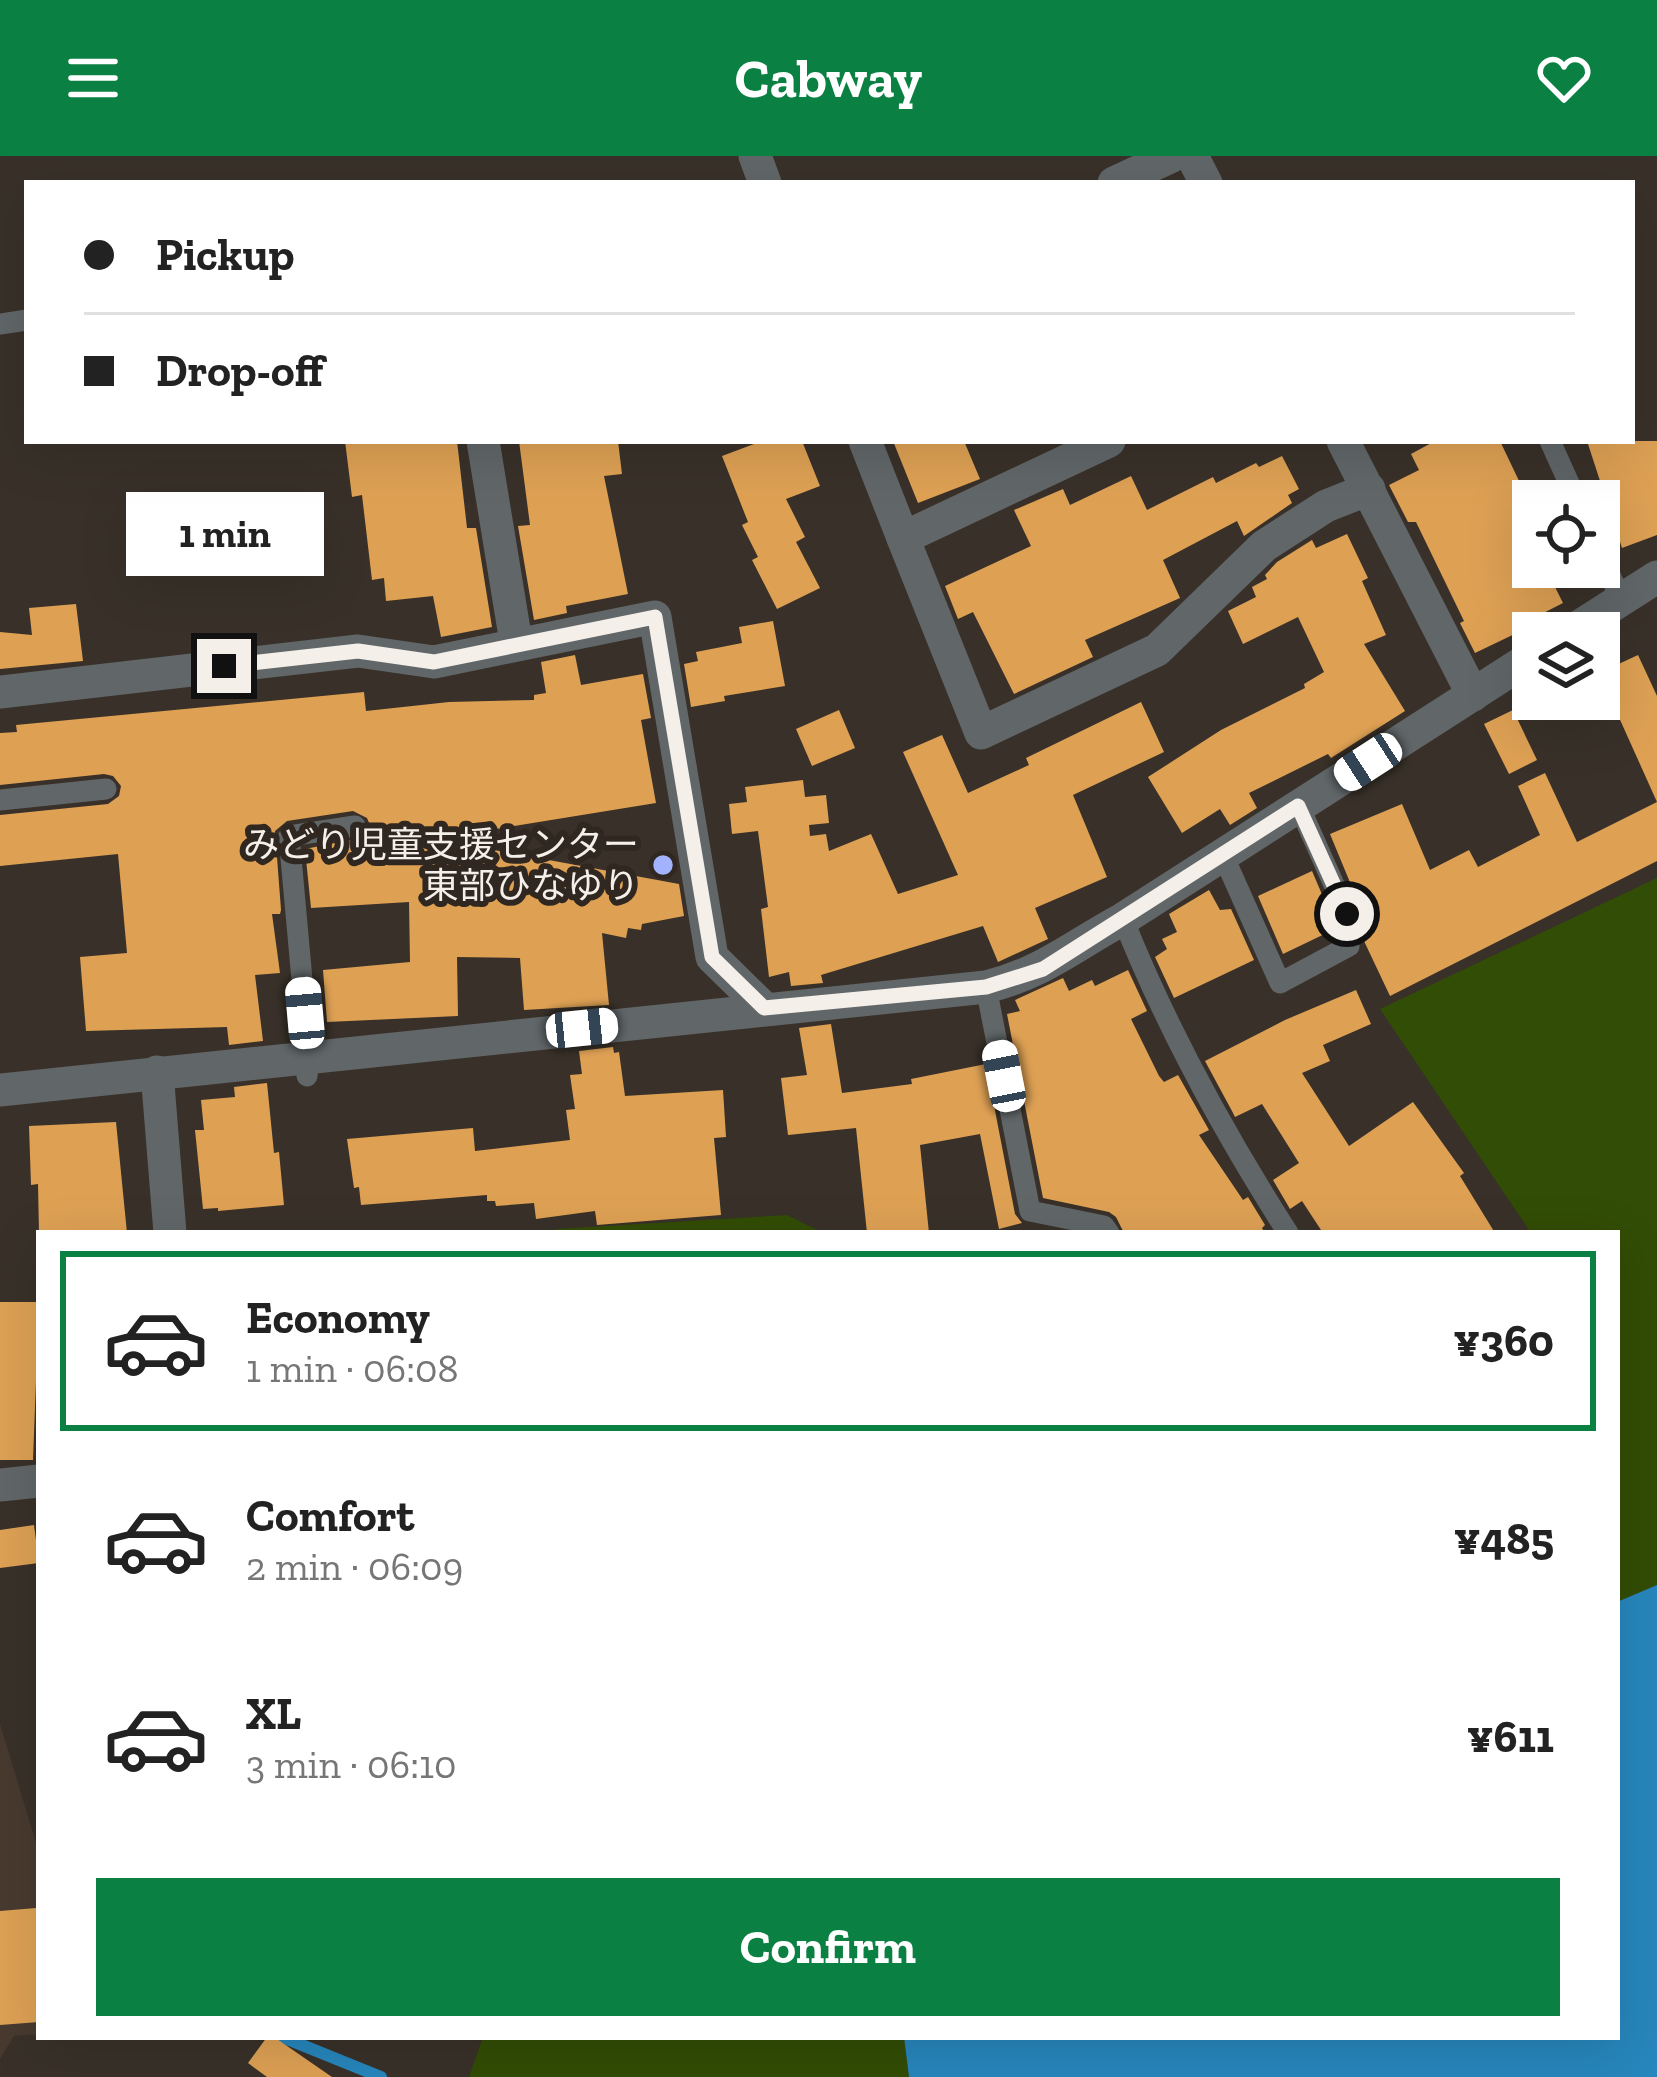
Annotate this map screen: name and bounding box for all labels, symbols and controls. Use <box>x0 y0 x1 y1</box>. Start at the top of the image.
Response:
icon: menu <box>60 45 126 111</box>
icon: heart <box>1531 45 1597 111</box>
text: Cabway <box>735 46 922 111</box>
text: Pickup <box>156 228 294 282</box>
text: Drop-off <box>156 344 324 398</box>
map controls <box>1512 480 1620 720</box>
button: locate <box>1512 480 1620 588</box>
callout: 1 min <box>125 492 323 576</box>
text: 1 min <box>179 510 271 557</box>
button: layers <box>1512 612 1620 720</box>
route end <box>197 639 251 693</box>
car <box>1328 727 1408 797</box>
place label: みどり児童支援センター 東部ひなゆり <box>243 823 639 907</box>
marker: みどり児童支援センター 東部ひなゆり <box>650 852 676 878</box>
route start <box>1320 887 1374 941</box>
car <box>284 976 326 1050</box>
car <box>544 1006 620 1050</box>
car <box>979 1037 1029 1115</box>
icon: car <box>102 1287 210 1395</box>
text: Economy <box>246 1291 430 1345</box>
text: ¥360 <box>1453 1314 1554 1368</box>
text: 1 min · 06:08 <box>246 1345 458 1392</box>
icon: car <box>102 1485 210 1593</box>
text: Comfort <box>246 1489 414 1543</box>
text: ¥485 <box>1454 1512 1554 1566</box>
text: 2 min · 06:09 <box>246 1543 463 1590</box>
icon: car <box>102 1683 210 1791</box>
text: XL <box>246 1687 301 1741</box>
text: ¥611 <box>1467 1710 1554 1764</box>
text: 3 min · 06:10 <box>246 1741 456 1788</box>
button: Confirm <box>96 1878 1560 2016</box>

